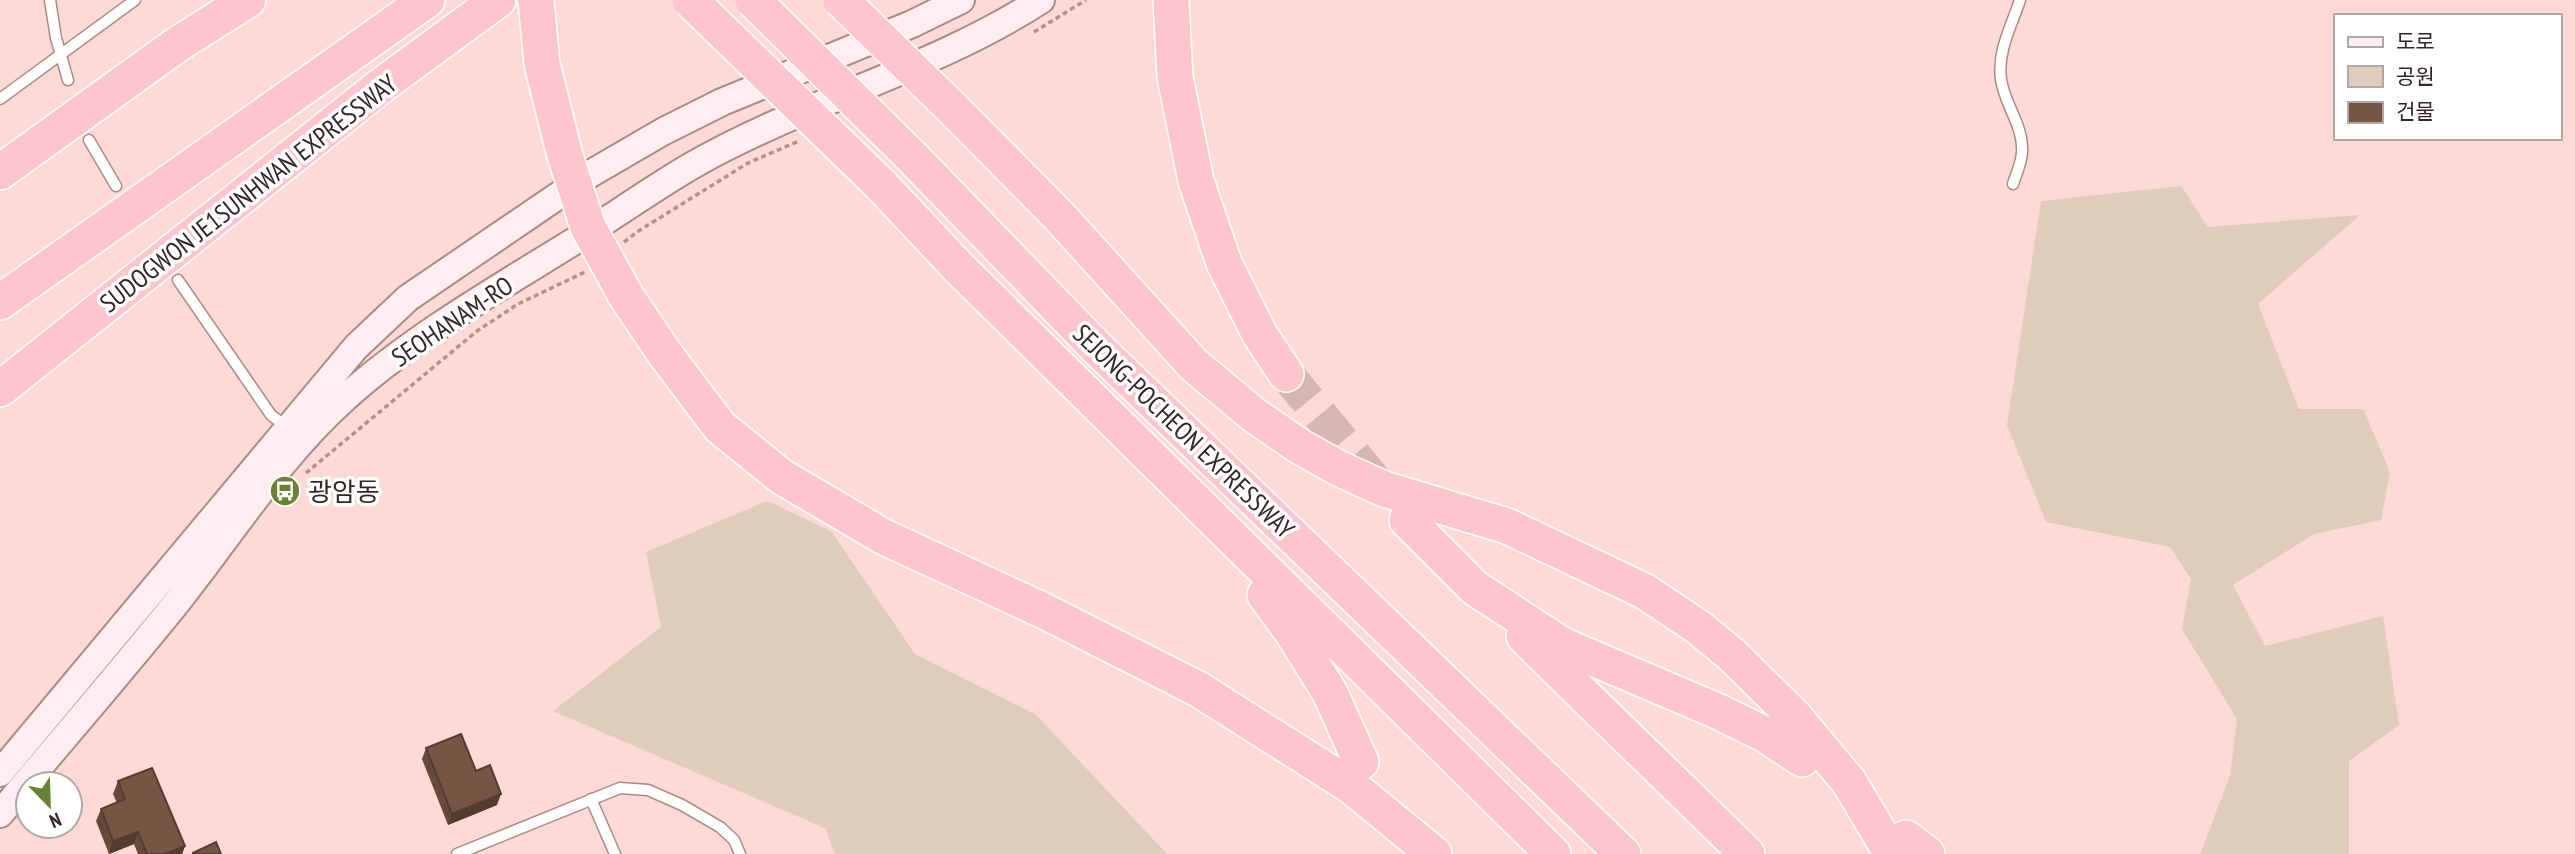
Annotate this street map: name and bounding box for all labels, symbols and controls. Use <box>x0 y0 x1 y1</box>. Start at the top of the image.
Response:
legend <box>2334 14 2561 140</box>
text: 도로 <box>2396 28 2435 55</box>
text: 공원 <box>2396 63 2435 90</box>
street label: SUDOGWON JE1SUNHWAN EXPRESSWAY <box>93 67 403 319</box>
text: 건물 <box>2396 98 2435 125</box>
street label: SEOHANAM-RO <box>385 268 519 374</box>
street label: SEJONG-POCHEON EXPRESSWAY <box>1066 317 1302 545</box>
bus stop icon: 광암동 <box>268 474 302 508</box>
place label: 광암동 <box>308 475 380 508</box>
north arrow <box>14 770 84 840</box>
text: N <box>46 808 65 834</box>

